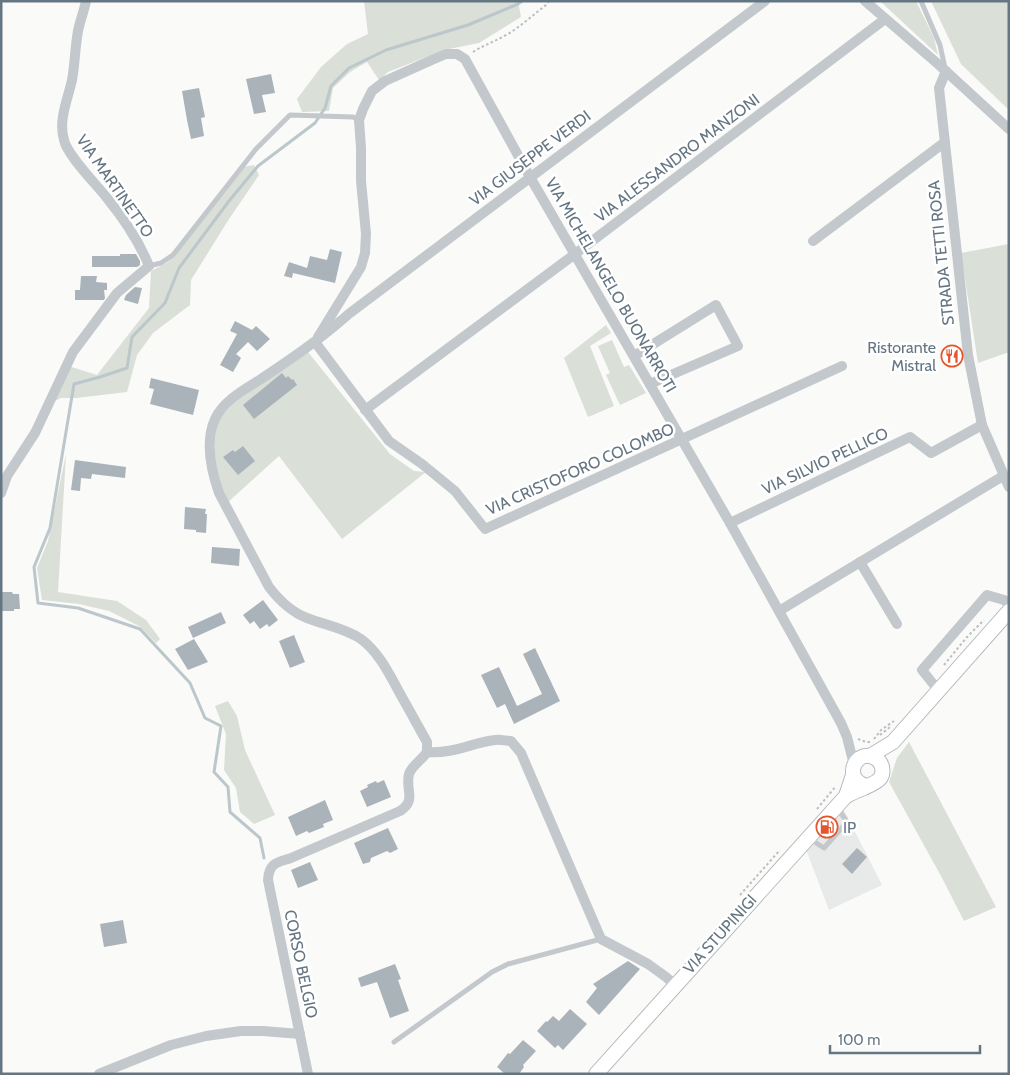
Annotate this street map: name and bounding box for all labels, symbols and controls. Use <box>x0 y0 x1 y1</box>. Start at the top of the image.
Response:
street label: VIA ALESSANDRO MANZONI <box>591 90 763 226</box>
street label: VIA GIUSEPPE VERDI <box>466 106 594 210</box>
street label: VIA MARTINETTO <box>72 131 158 241</box>
street label: VIA MICHELANGELO BUONARROTI <box>542 174 680 396</box>
street label: STRADA TETTI ROSA <box>924 179 958 326</box>
place label: Ristorante Mistral <box>867 338 936 375</box>
restaurant icon: Ristorante Mistral <box>940 344 964 368</box>
street label: VIA CRISTOFORO COLOMBO <box>483 419 677 519</box>
street label: VIA SILVIO PELLICO <box>759 423 891 499</box>
fuel station icon: IP <box>815 815 839 839</box>
place label: IP <box>843 818 856 837</box>
street label: VIA STUPINIGI <box>679 890 761 978</box>
street label: CORSO BELGIO <box>280 908 322 1020</box>
scale bar <box>830 1022 980 1054</box>
text: 100 m <box>838 1031 880 1049</box>

